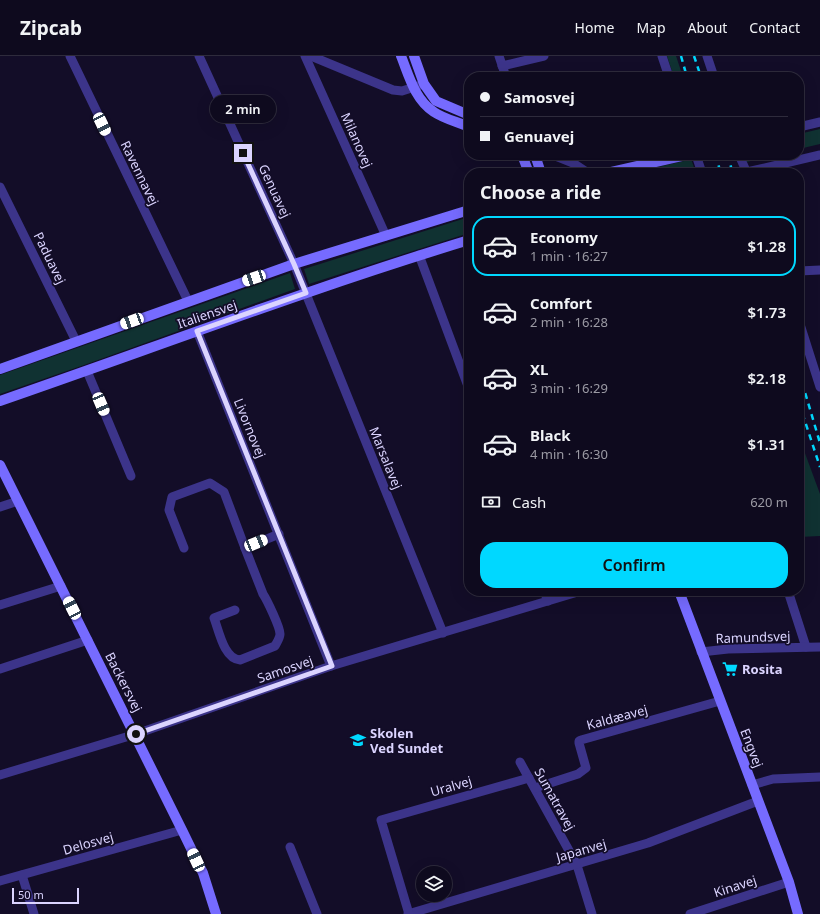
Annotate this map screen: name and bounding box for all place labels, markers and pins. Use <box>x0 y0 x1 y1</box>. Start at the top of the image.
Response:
supermarket icon: Rosita <box>721 660 739 678</box>
place label: Rosita <box>742 660 783 678</box>
place label: Skolen Ved Sundet <box>370 724 444 757</box>
school or university icon: Skolen Ved Sundet <box>349 731 367 749</box>

